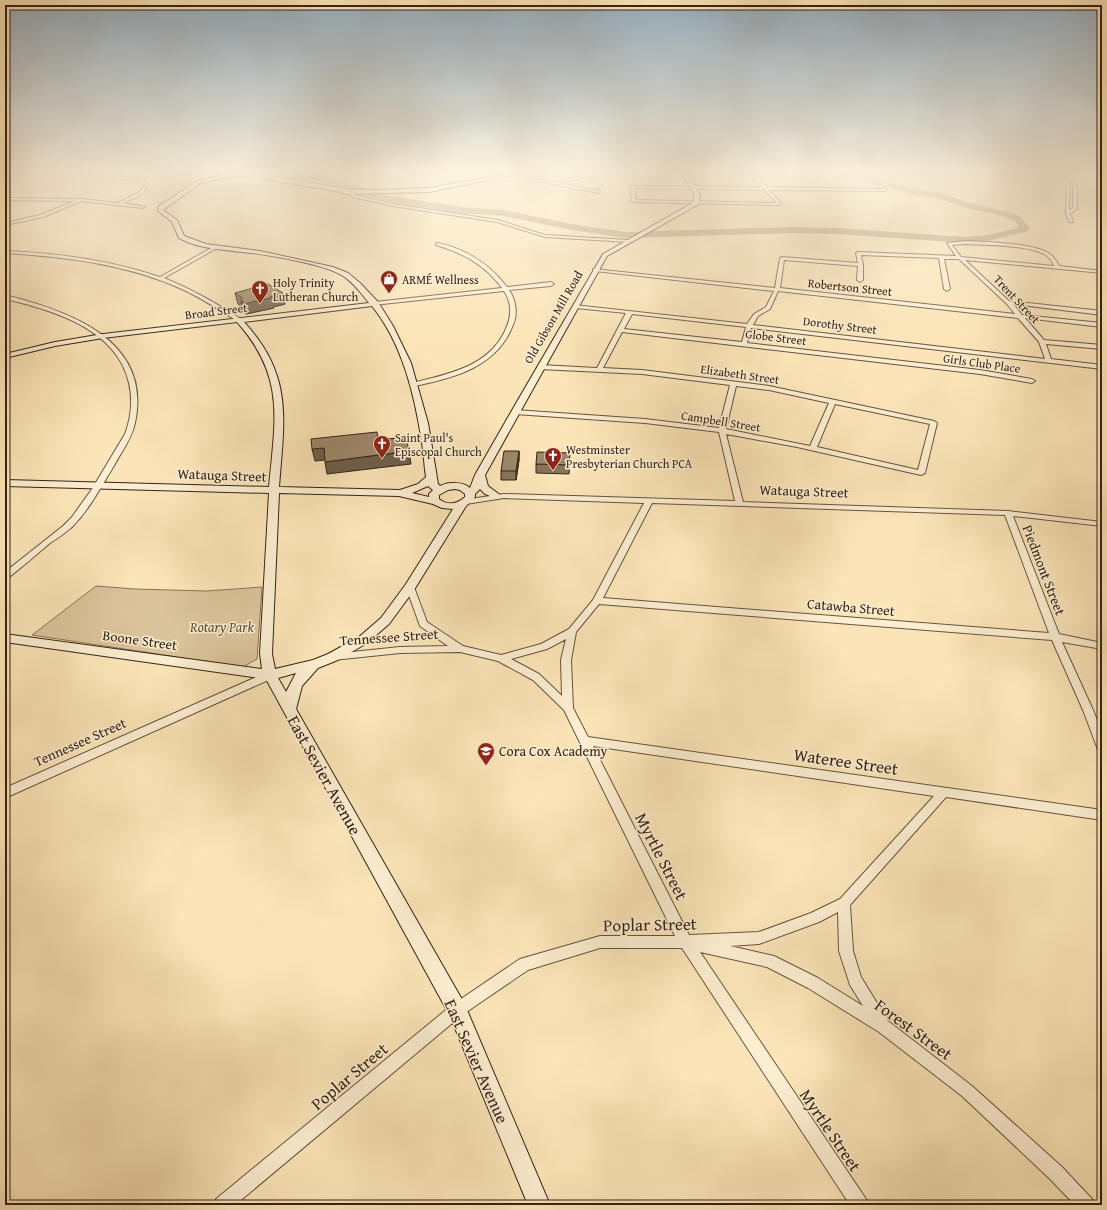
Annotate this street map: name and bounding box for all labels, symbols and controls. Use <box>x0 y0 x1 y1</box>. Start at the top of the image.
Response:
street label: Old Gibson Mill Road <box>520 267 587 366</box>
shop icon: ARMÉ Wellness <box>379 269 399 294</box>
place label: ARMÉ Wellness <box>402 271 479 288</box>
street label: Trent Street <box>990 271 1045 328</box>
place label: Holy Trinity Lutheran Church <box>273 274 358 305</box>
street label: Robertson Street <box>807 274 894 300</box>
church icon: Holy Trinity Lutheran Church <box>250 279 270 304</box>
street label: Broad Street <box>184 299 249 323</box>
street label: Dorothy Street <box>802 312 879 338</box>
street label: Globe Street <box>744 325 808 349</box>
street label: Girls Club Place <box>942 349 1022 377</box>
street label: Elizabeth Street <box>699 360 781 388</box>
street label: Campbell Street <box>680 406 763 436</box>
place label: Saint Paul's Episcopal Church <box>395 429 482 460</box>
church icon: Saint Paul's Episcopal Church <box>372 434 392 459</box>
place label: Westminster Presbyterian Church PCA <box>566 441 693 472</box>
church icon: Westminster Presbyterian Church PCA <box>543 446 563 471</box>
street label: Watauga Street <box>177 463 267 487</box>
street label: Watauga Street <box>759 479 849 503</box>
street label: Piedmont Street <box>1018 522 1070 618</box>
street label: Catawba Street <box>806 593 896 621</box>
park label: Rotary Park <box>189 617 254 637</box>
street label: Tennessee Street <box>339 624 439 650</box>
street label: Boone Street <box>101 625 179 655</box>
street label: East Sevier Avenue <box>282 711 368 840</box>
street label: Tennessee Street <box>31 713 129 771</box>
school or university icon: Cora Cox Academy <box>476 741 496 766</box>
place label: Cora Cox Academy <box>499 741 608 761</box>
street label: Wateree Street <box>792 741 900 781</box>
street label: Myrtle Street <box>629 808 695 904</box>
street label: Poplar Street <box>603 911 697 937</box>
street label: Forest Street <box>870 992 958 1066</box>
street label: East Sevier Avenue <box>438 995 516 1127</box>
street label: Poplar Street <box>305 1036 393 1116</box>
street label: Myrtle Street <box>794 1084 868 1176</box>

